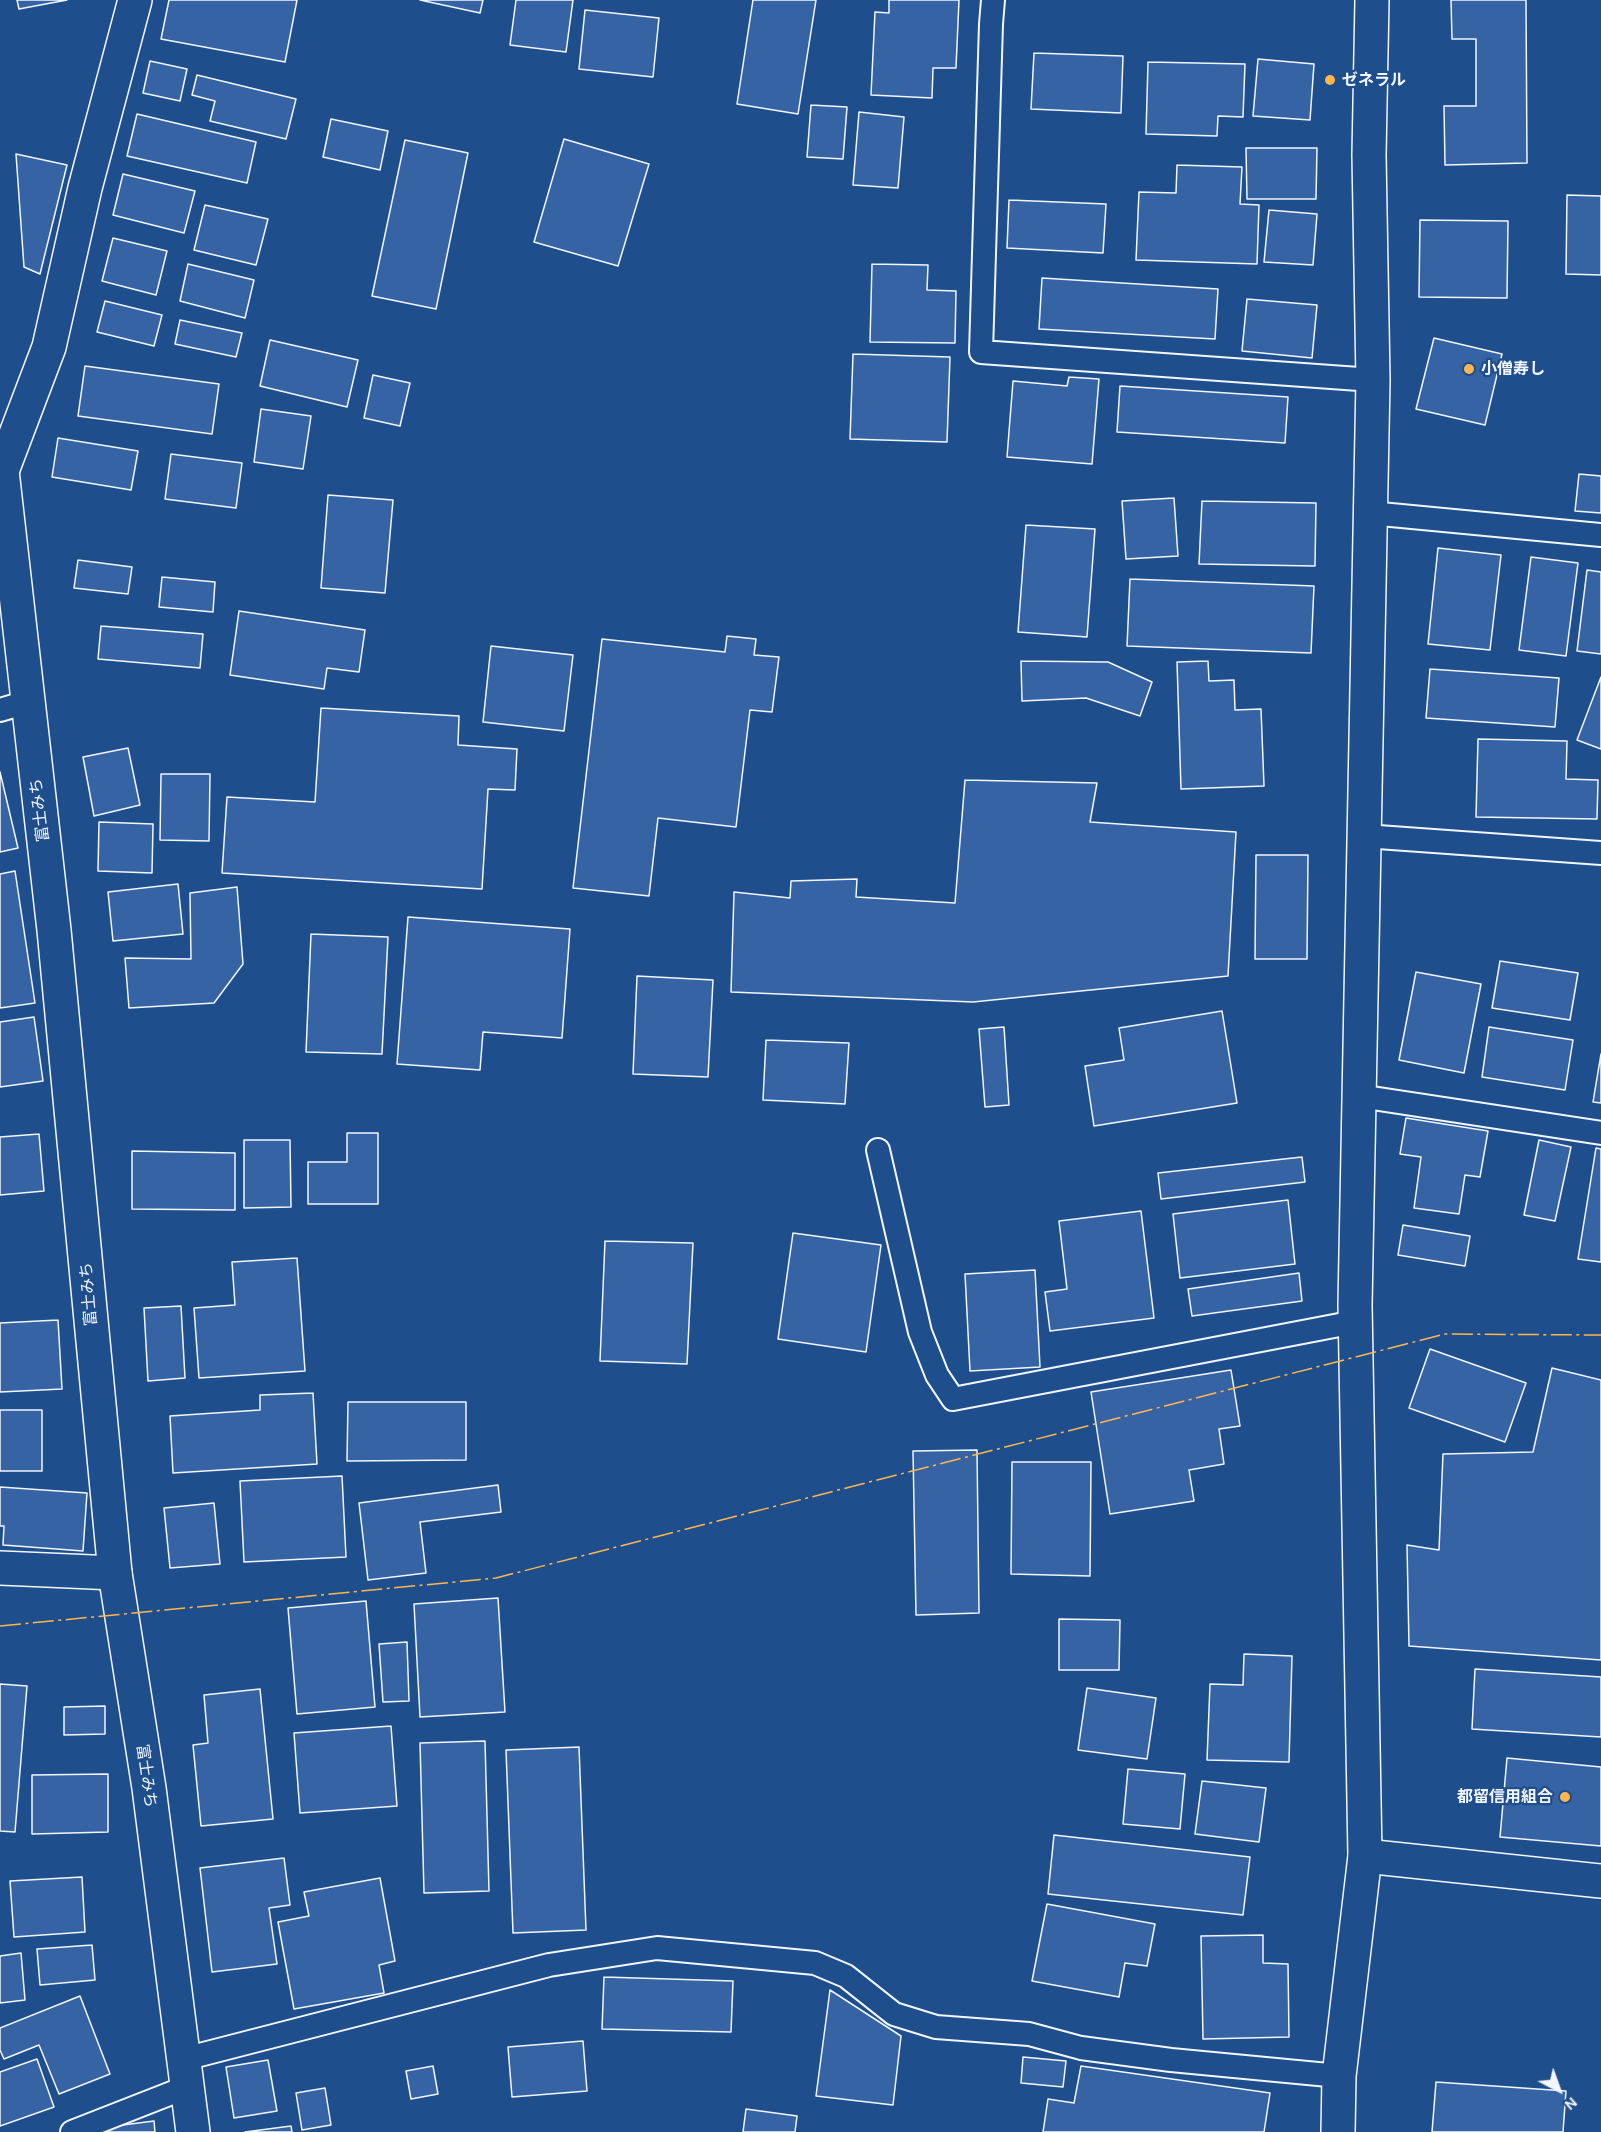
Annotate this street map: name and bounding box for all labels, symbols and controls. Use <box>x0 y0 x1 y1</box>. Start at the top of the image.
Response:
place label: ゼネラル <box>1342 70 1406 90</box>
marker: ゼネラル <box>1323 73 1337 87</box>
place label: 小僧寿し <box>1481 359 1545 379</box>
marker: 小僧寿し <box>1462 362 1476 376</box>
street label: 富士みち <box>27 777 53 843</box>
street label: 富士みち <box>77 1261 101 1327</box>
street label: 富士みち <box>132 1743 160 1809</box>
place label: 都留信用組合 <box>1457 1787 1553 1807</box>
marker: 都留信用組合 <box>1558 1790 1572 1804</box>
north arrow <box>1529 2060 1589 2120</box>
text: N <box>1561 2093 1582 2115</box>

